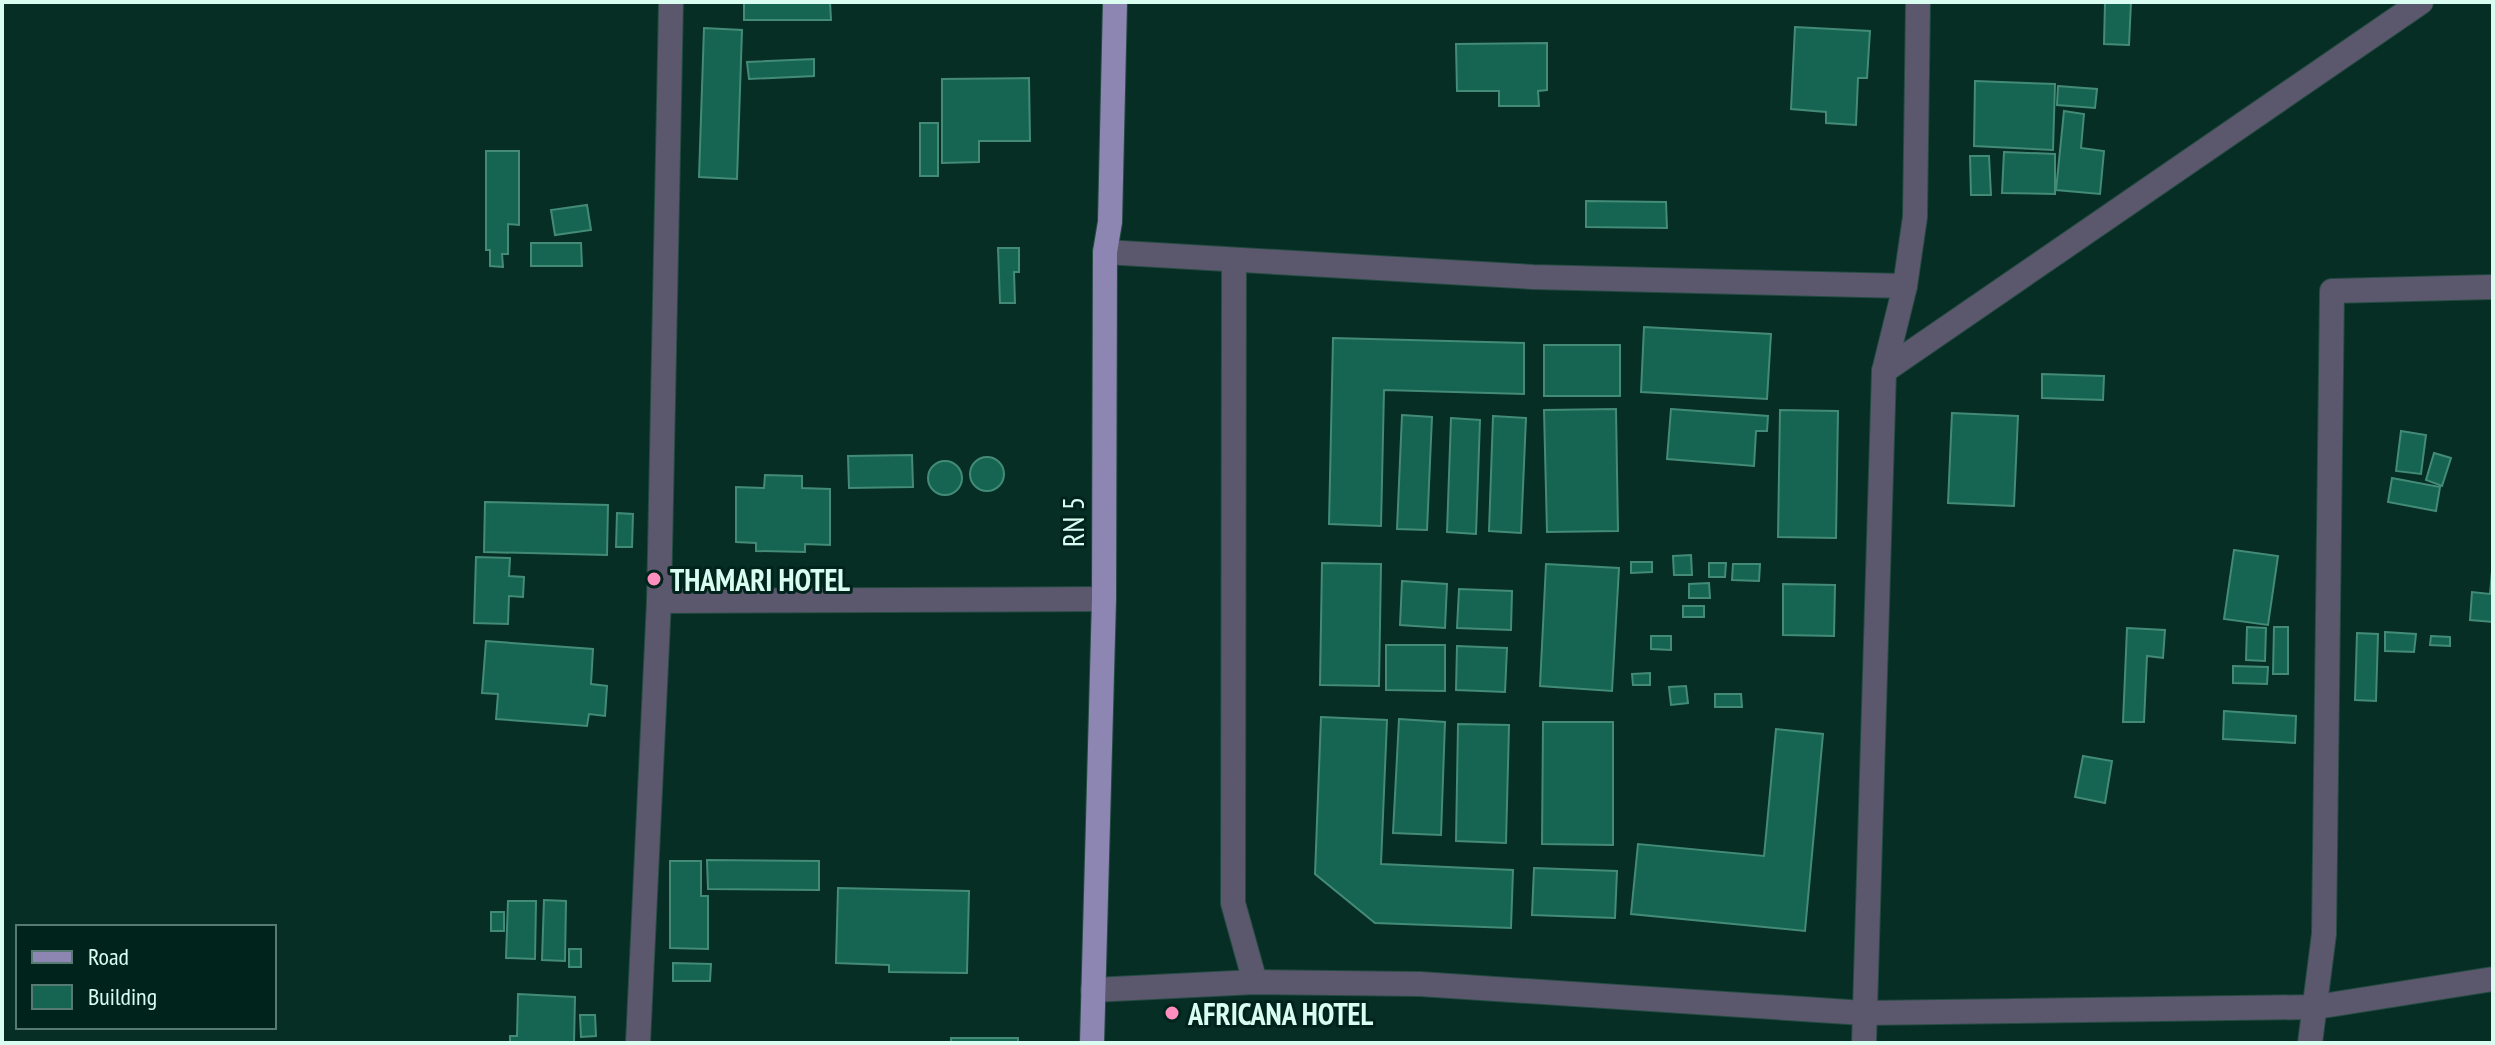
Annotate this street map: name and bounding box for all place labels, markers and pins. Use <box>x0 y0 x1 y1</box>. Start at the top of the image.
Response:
place label: THAMARI HOTEL <box>670 560 850 599</box>
marker: THAMARI HOTEL <box>645 570 663 588</box>
place label: AFRICANA HOTEL <box>1187 994 1373 1033</box>
marker: AFRICANA HOTEL <box>1163 1004 1181 1022</box>

